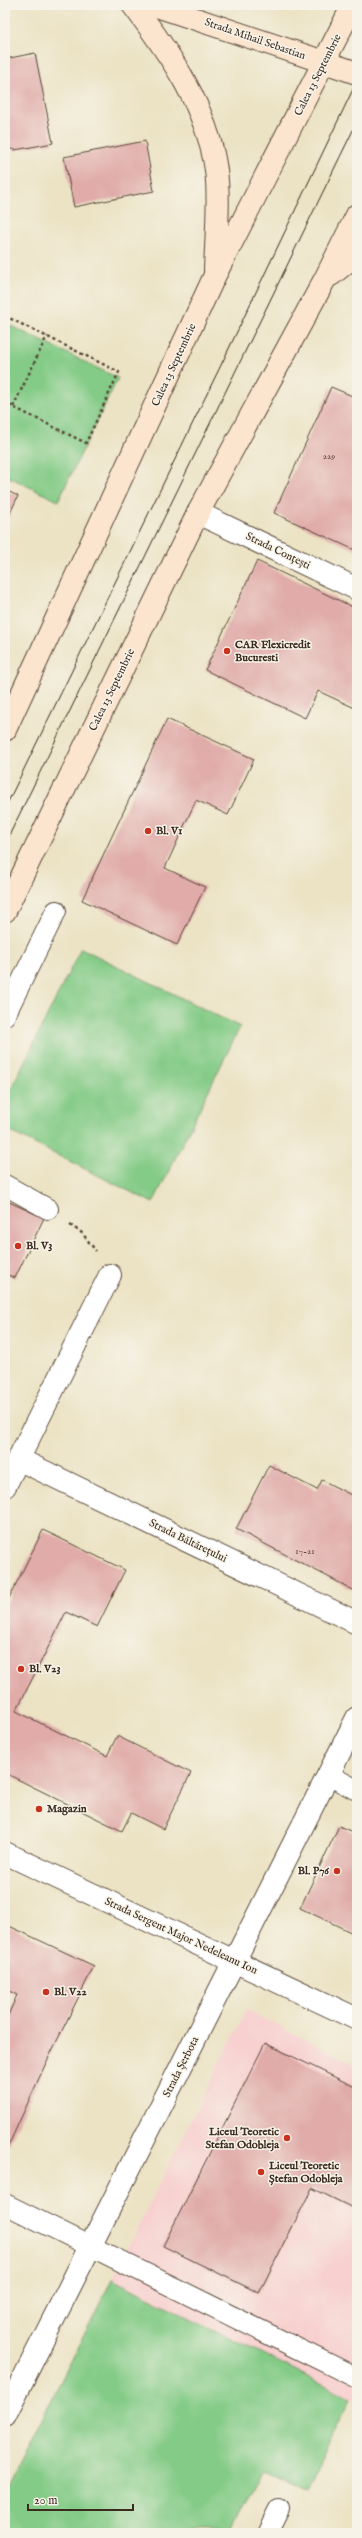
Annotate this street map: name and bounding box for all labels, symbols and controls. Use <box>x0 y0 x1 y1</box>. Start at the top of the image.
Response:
street label: Strada Mihail Sebastian <box>203 15 308 63</box>
street label: Calea 13 Septembrie <box>291 32 345 118</box>
street label: Calea 13 Septembrie <box>149 321 199 409</box>
house number: 229 <box>323 451 335 462</box>
street label: Strada Conțești <box>243 529 313 573</box>
place label: CAR Flexicredit Bucuresti <box>235 638 311 665</box>
street label: Calea 13 Septembrie <box>86 646 138 734</box>
marker: CAR Flexicredit Bucuresti <box>222 646 232 656</box>
place label: Bl. V1 <box>156 824 182 838</box>
marker: Bl. V1 <box>143 826 153 836</box>
place label: Bl. V3 <box>26 1239 52 1253</box>
marker: Bl. V3 <box>13 1241 23 1251</box>
street label: Strada Băltărețului <box>147 1516 229 1566</box>
house number: 17-21 <box>295 1546 315 1557</box>
place label: Bl. V23 <box>29 1662 61 1676</box>
marker: Bl. V23 <box>16 1664 26 1674</box>
place label: Magazin <box>47 1802 87 1816</box>
marker: Magazin <box>34 1804 44 1814</box>
place label: Bl. P76 <box>298 1864 330 1878</box>
marker: Bl. P76 <box>332 1866 342 1876</box>
street label: Strada Sergent Major Nedeleanu Ion <box>102 1894 260 1978</box>
place label: Bl. V22 <box>54 1985 87 1999</box>
marker: Bl. V22 <box>41 1987 51 1997</box>
street label: Strada Șerbota <box>160 2034 202 2100</box>
place label: Liceul Teoretic Stefan Odobleja <box>205 2125 279 2152</box>
marker: Liceul Teoretic Stefan Odobleja <box>282 2133 292 2143</box>
place label: Liceul Teoretic Ștefan Odobleja <box>268 2159 343 2186</box>
marker: Liceul Teoretic Ștefan Odobleja <box>256 2167 266 2177</box>
scale bar <box>28 2486 133 2512</box>
text: 20 m <box>34 2493 57 2508</box>

